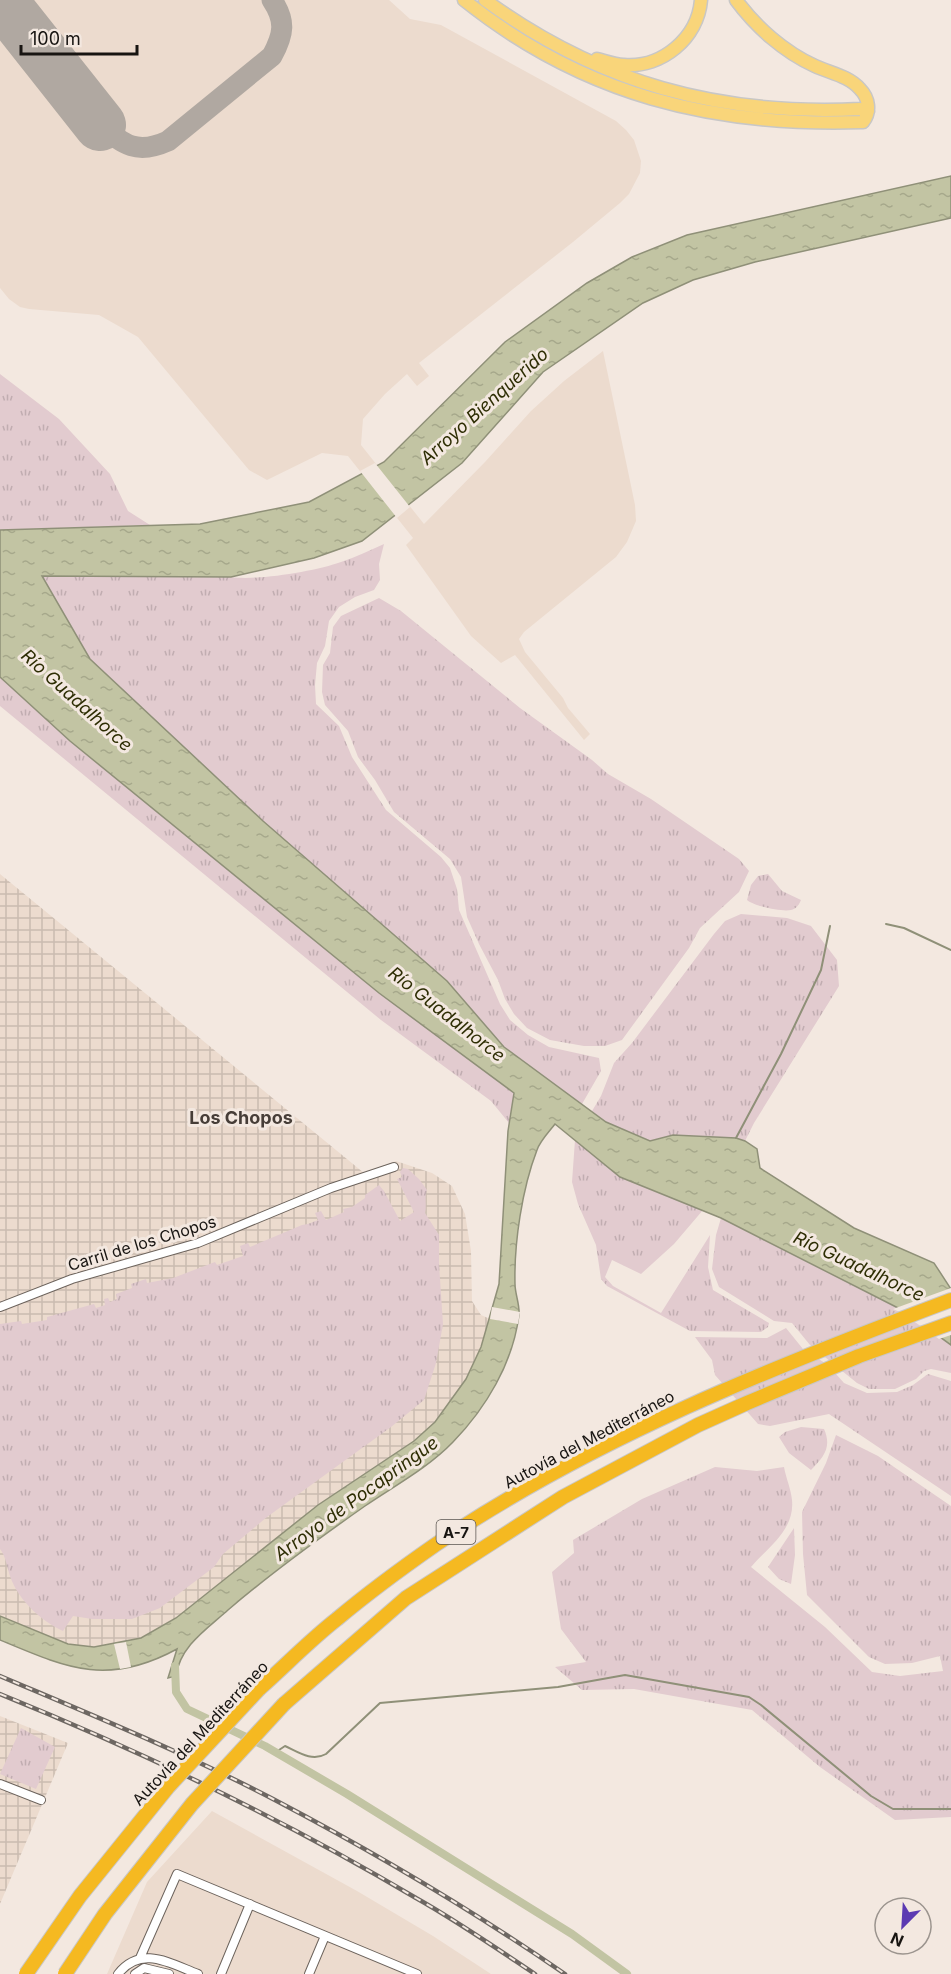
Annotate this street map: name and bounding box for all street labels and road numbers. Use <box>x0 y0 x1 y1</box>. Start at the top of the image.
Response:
street label: Carril de los Chopos <box>65 1211 219 1275</box>
street label: Autovía del Mediterráneo <box>500 1386 678 1492</box>
road number: A-7 <box>436 1520 476 1544</box>
street label: Autovía del Mediterráneo <box>128 1657 272 1809</box>

